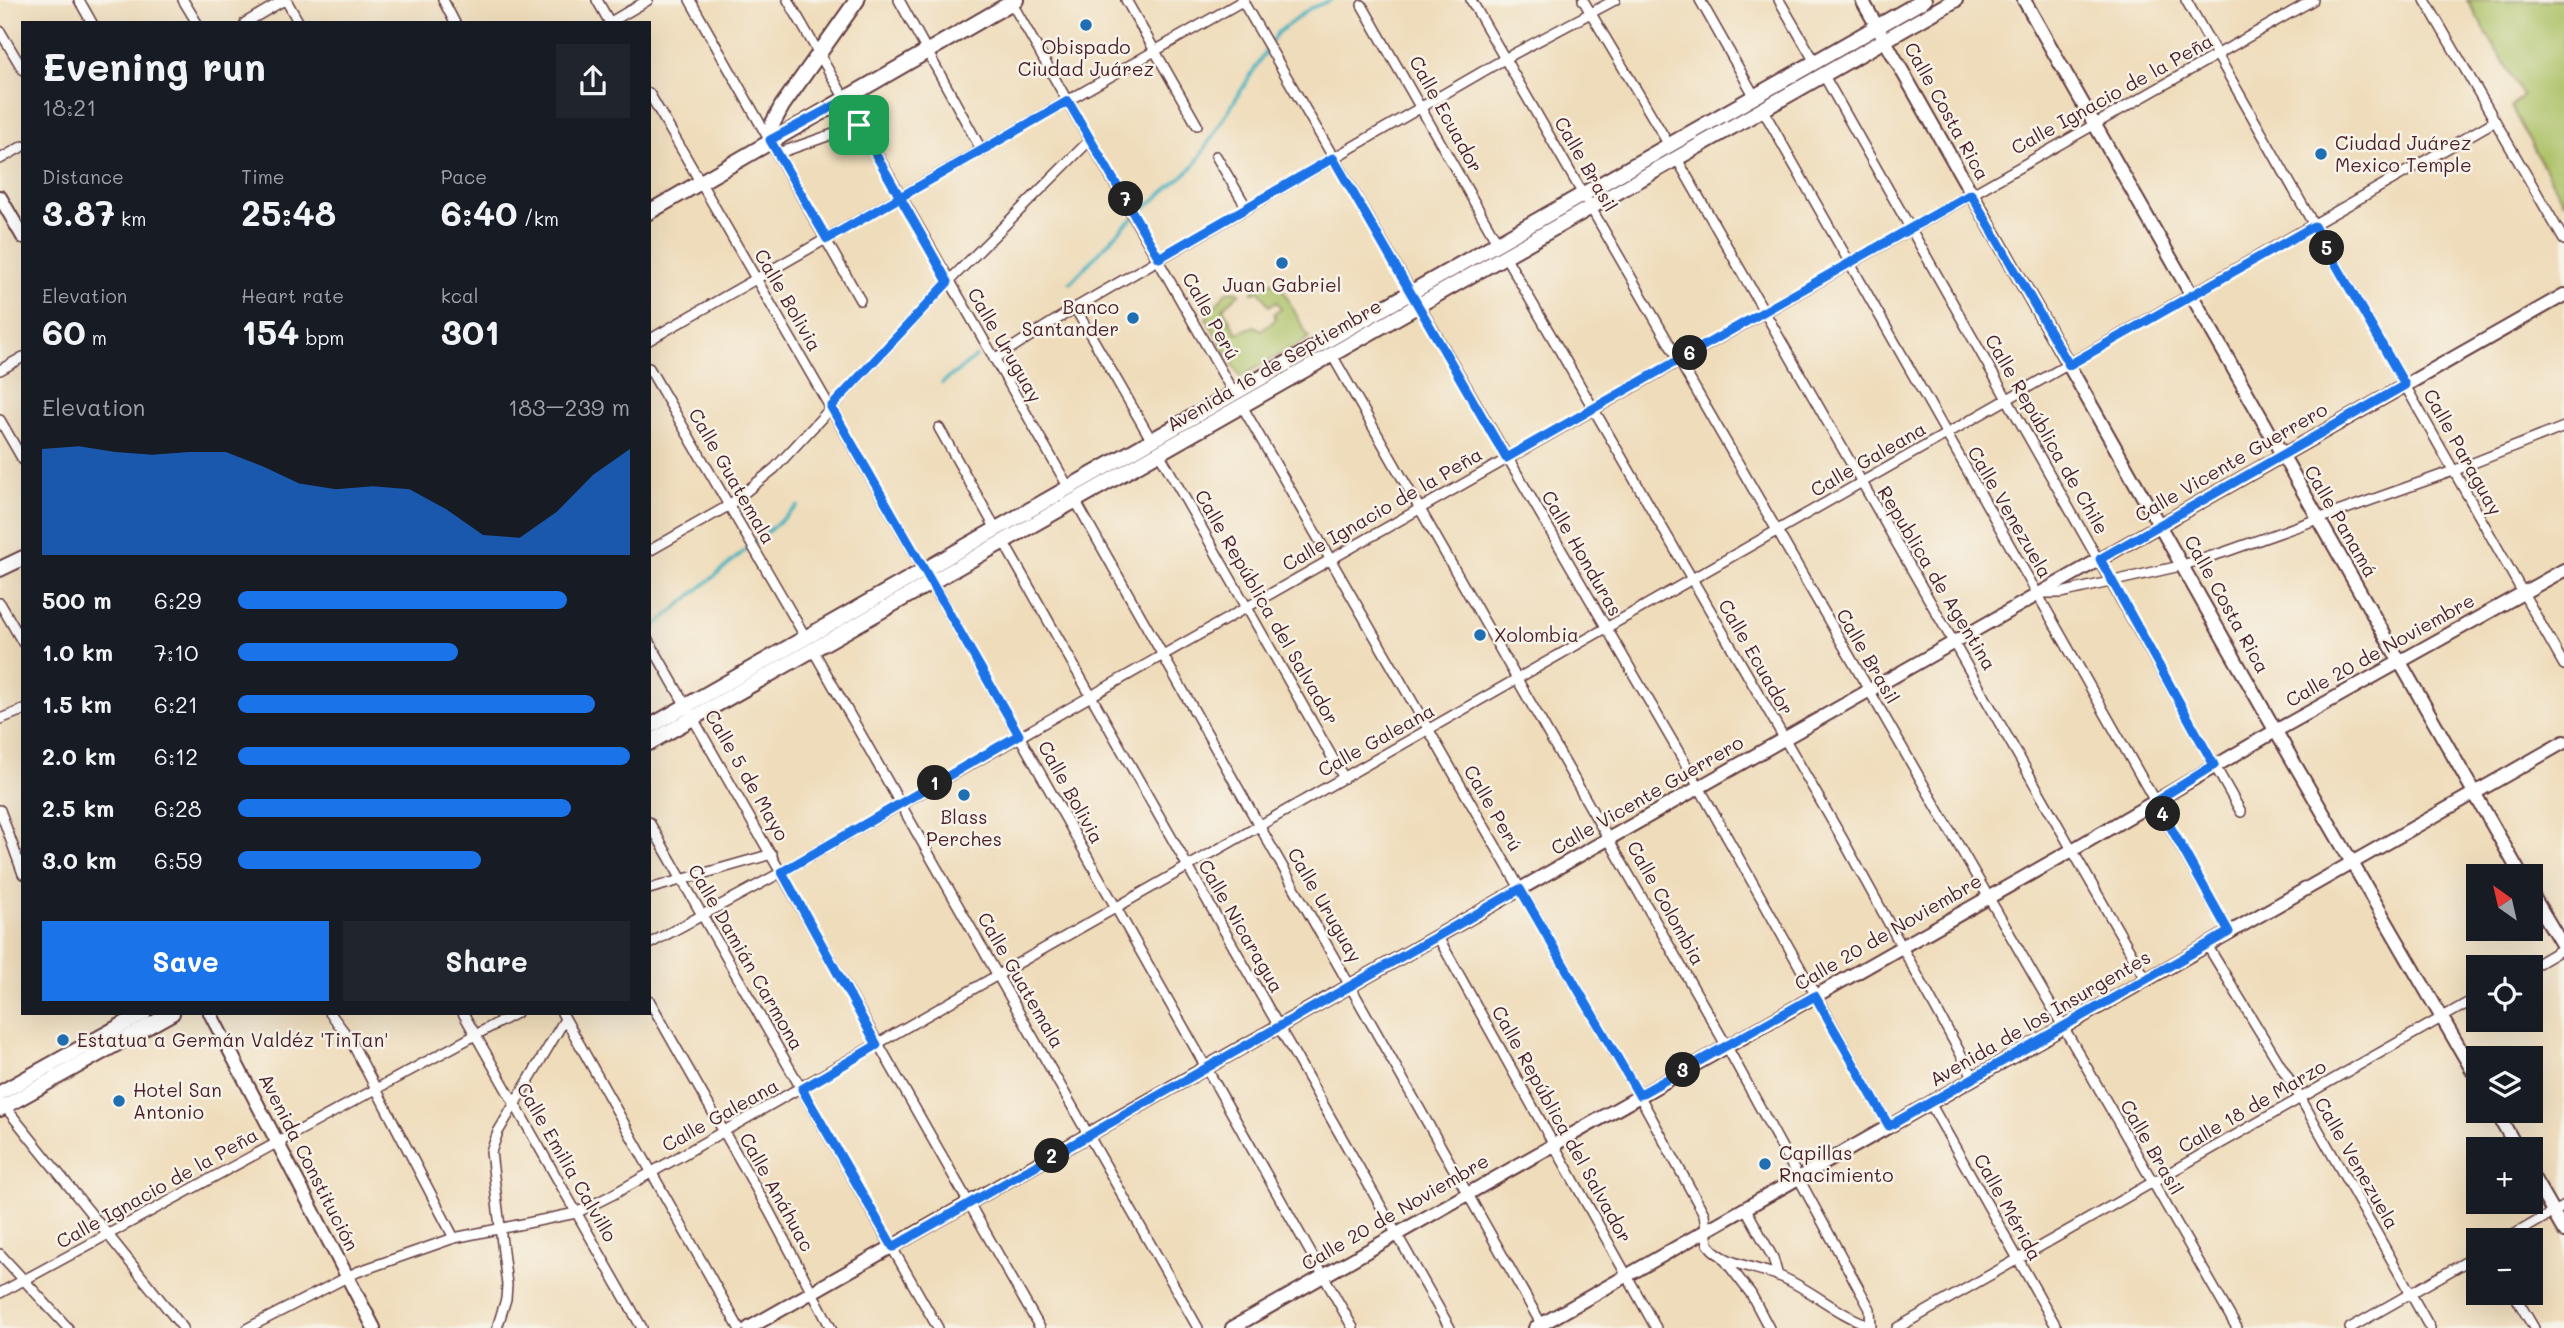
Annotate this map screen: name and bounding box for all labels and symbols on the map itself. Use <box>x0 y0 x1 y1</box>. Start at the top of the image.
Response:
marker: Obispado Ciudad Juárez <box>1078 17 1094 33</box>
street label: Calle Ignacio de la Peña <box>2006 28 2217 160</box>
place label: Obispado Ciudad Juárez <box>1018 34 1154 81</box>
street label: Calle Costa Rica <box>1899 37 1996 184</box>
street label: Calle Ecuador <box>1404 51 1489 177</box>
pin <box>829 95 889 155</box>
street label: Calle Brasil <box>1549 112 1624 216</box>
place label: Ciudad Juárez Mexico Temple <box>2335 130 2472 177</box>
marker: Ciudad Juárez Mexico Temple <box>2313 146 2329 162</box>
pin: 7 <box>1108 182 1144 216</box>
pin: 5 <box>2310 230 2344 266</box>
street label: Calle Bolivia <box>749 244 828 355</box>
marker: Juan Gabriel <box>1274 255 1290 271</box>
street label: Calle Perú <box>1177 268 1246 364</box>
place label: Juan Gabriel <box>1222 272 1342 297</box>
street label: Calle Uruguay <box>962 283 1048 407</box>
street label: Avenida 16 de Septiembre <box>1162 293 1386 436</box>
place label: Banco Santander <box>1022 294 1119 341</box>
marker: Banco Santander <box>1125 310 1141 326</box>
street label: Calle República de Chile <box>1980 329 2115 538</box>
pin: 6 <box>1672 336 1708 370</box>
street label: Calle Paraguay <box>2418 384 2508 519</box>
street label: Calle Vicente Guerrero <box>2130 396 2332 527</box>
street label: Calle Guatemala <box>683 403 781 548</box>
street label: Calle Galeana <box>1805 415 1930 502</box>
street label: Calle Ignacio de la Peña <box>1277 441 1486 576</box>
street label: Calle Venezuela <box>1963 441 2058 582</box>
street label: Calle Panamá <box>2299 460 2384 581</box>
street label: Republica de Agentina <box>1872 481 2002 674</box>
street label: Calle República del Salvador <box>1190 485 1345 729</box>
street label: Calle Honduras <box>1536 485 1629 620</box>
street label: Calle Costa Rica <box>2179 530 2276 677</box>
street label: Calle 20 de Noviembre <box>2281 587 2479 712</box>
street label: Calle Ecuador <box>1713 594 1800 719</box>
street label: Calle Brasil <box>1831 604 1906 708</box>
place label: Xolombia <box>1494 622 1579 647</box>
marker: Xolombia <box>1472 627 1488 643</box>
street label: Calle Galeana <box>1313 697 1438 782</box>
street label: Calle 5 de Mayo <box>700 704 795 845</box>
street label: Calle Vicente Guerrero <box>1546 729 1748 860</box>
street label: Calle Bolivia <box>1033 736 1110 848</box>
street label: Calle Perú <box>1459 760 1528 856</box>
pin: 1 <box>918 766 953 800</box>
marker: Blass Perches <box>956 787 972 803</box>
pin: 4 <box>2146 796 2180 832</box>
place label: Blass Perches <box>926 804 1002 851</box>
street label: Calle Colombia <box>1622 836 1711 969</box>
street label: Calle Uruguay <box>1282 843 1368 967</box>
street label: Calle Nicaragua <box>1193 854 1290 997</box>
street label: Calle Damián Carmona <box>683 859 810 1054</box>
north arrow <box>2466 864 2543 942</box>
street label: Calle 20 de Noviembre <box>1789 868 1986 996</box>
street label: Calle Guatemala <box>972 907 1070 1052</box>
street label: Avenida de los Insurgentes <box>1925 944 2155 1091</box>
street label: Calle República del Salvador <box>1487 1001 1638 1247</box>
place label: Estatua a Germán Valdéz 'TinTan' <box>77 1027 388 1052</box>
marker: Estatua a Germán Valdéz 'TinTan' <box>55 1032 71 1048</box>
pin: 3 <box>1666 1052 1700 1088</box>
street label: Calle 18 de Marzo <box>2173 1053 2330 1158</box>
street label: Avenida Constitución <box>254 1069 365 1255</box>
street label: Calle Galeana <box>657 1072 782 1157</box>
place label: Hotel San Antonio <box>133 1077 222 1124</box>
street label: Calle Emilia Calvillo <box>512 1078 623 1246</box>
street label: Calle Venezuela <box>2310 1092 2405 1233</box>
marker: Hotel San Antonio <box>111 1093 127 1109</box>
street label: Calle Brasil <box>2115 1095 2190 1199</box>
street label: Calle Ignacio de la Peña <box>51 1122 262 1254</box>
street label: Calle Anáhuac <box>734 1128 820 1256</box>
pin: 2 <box>1034 1138 1070 1174</box>
place label: Capillas Rnacimiento <box>1779 1140 1893 1187</box>
street label: Calle 20 de Noviembre <box>1296 1148 1493 1276</box>
street label: Calle Mérida <box>1969 1149 2048 1265</box>
marker: Capillas Rnacimiento <box>1757 1156 1773 1172</box>

